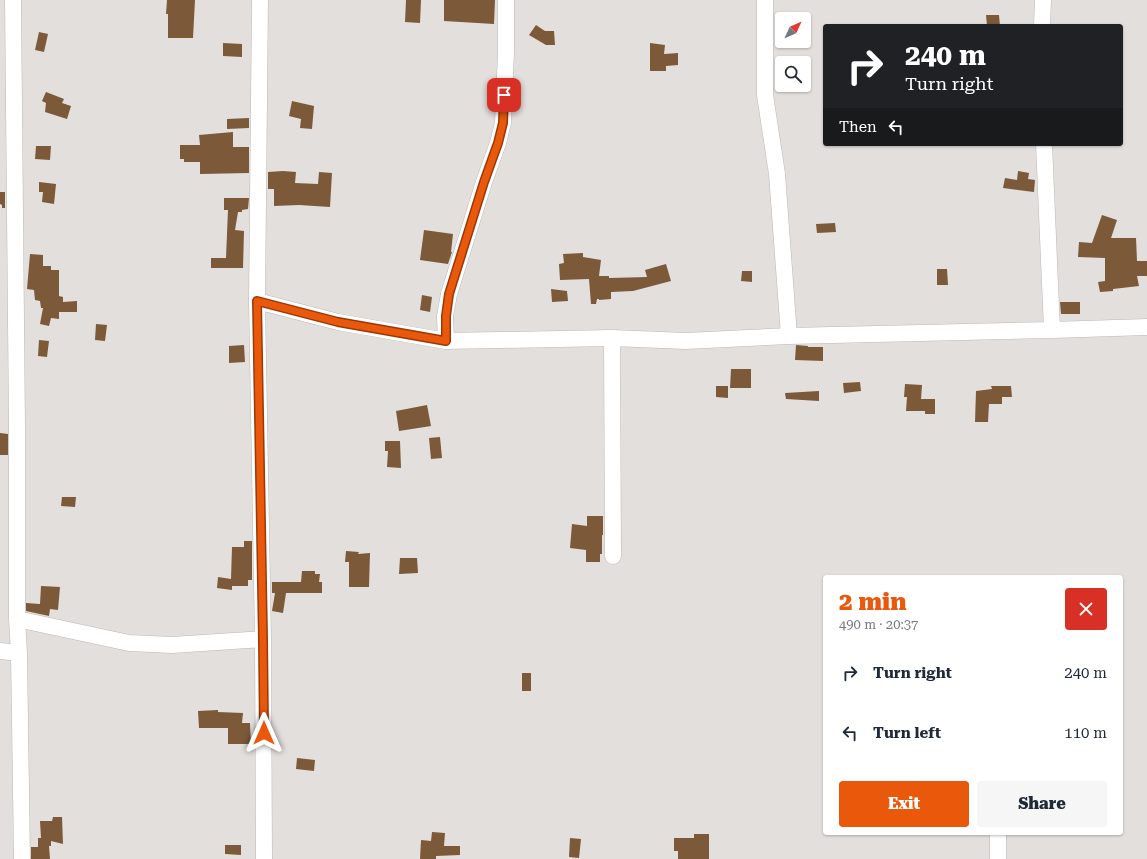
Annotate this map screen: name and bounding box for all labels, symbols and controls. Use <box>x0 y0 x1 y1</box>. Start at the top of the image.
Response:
north arrow <box>775 12 811 48</box>
map controls <box>775 12 811 92</box>
text: 240 m <box>905 39 986 72</box>
icon: right <box>839 40 891 92</box>
button: search <box>775 56 811 92</box>
text: Turn right <box>905 73 993 94</box>
pin <box>487 78 521 112</box>
icon: arrive <box>493 84 515 106</box>
icon: left <box>885 116 907 138</box>
text: Then <box>839 118 877 136</box>
text: 2 min <box>839 588 906 616</box>
button: close <box>1065 588 1107 630</box>
text: 490 m · 20:37 <box>839 617 918 632</box>
icon: right <box>839 662 861 684</box>
text: Turn right <box>873 664 952 682</box>
text: 240 m <box>1064 664 1107 682</box>
position arrow <box>243 712 285 754</box>
icon: left <box>839 722 861 744</box>
text: Turn left <box>873 724 941 742</box>
text: 110 m <box>1064 724 1107 742</box>
button: Exit <box>839 781 969 827</box>
button: Share <box>977 781 1107 827</box>

